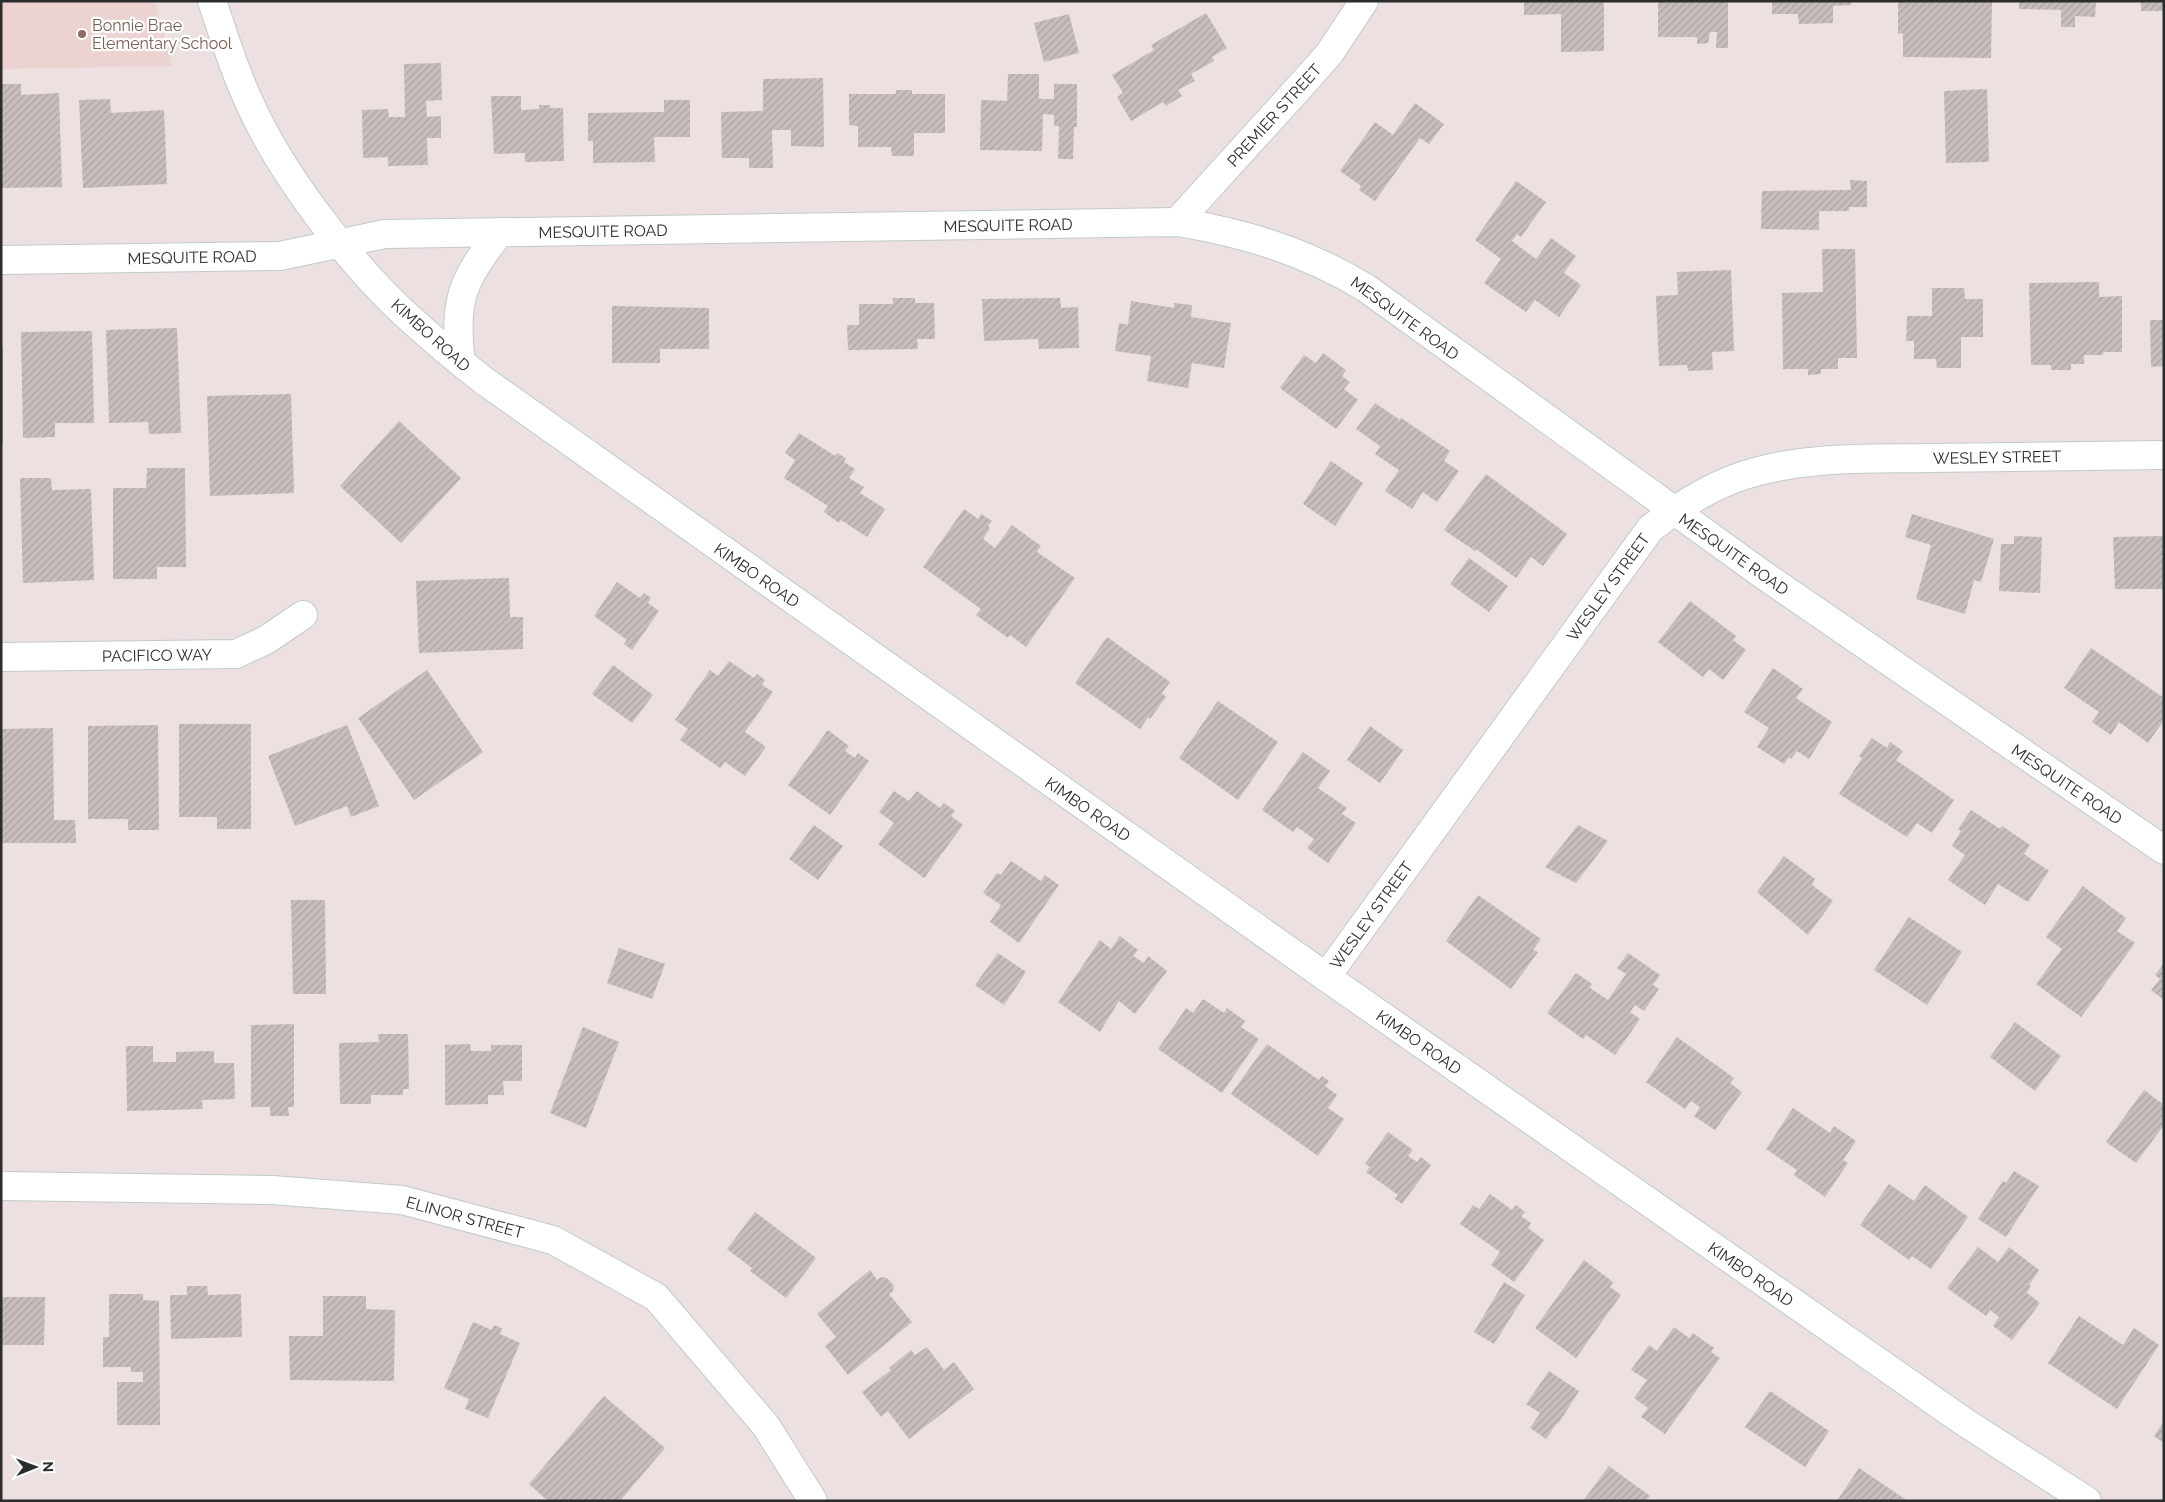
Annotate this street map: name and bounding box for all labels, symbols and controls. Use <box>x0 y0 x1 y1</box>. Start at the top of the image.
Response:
place label: Bonnie Brae Elementary School <box>92 16 233 53</box>
marker: Bonnie Brae Elementary School <box>76 28 88 40</box>
street label: PREMIER STREET <box>1223 60 1326 171</box>
street label: MESQUITE ROAD <box>943 215 1073 236</box>
street label: MESQUITE ROAD <box>538 221 668 242</box>
street label: MESQUITE ROAD <box>127 247 257 268</box>
street label: MESQUITE ROAD <box>1347 273 1463 364</box>
street label: KIMBO ROAD <box>387 295 474 376</box>
street label: WESLEY STREET <box>1933 447 2062 468</box>
street label: MESQUITE ROAD <box>1675 510 1792 599</box>
street label: WESLEY STREET <box>1563 530 1654 645</box>
street label: KIMBO ROAD <box>711 539 803 612</box>
street label: PACIFICO WAY <box>102 645 213 666</box>
street label: MESQUITE ROAD <box>2008 740 2126 828</box>
street label: KIMBO ROAD <box>1042 773 1134 846</box>
street label: WESLEY STREET <box>1326 858 1417 973</box>
street label: KIMBO ROAD <box>1373 1006 1465 1079</box>
street label: ELINOR STREET <box>404 1193 526 1242</box>
street label: KIMBO ROAD <box>1705 1238 1797 1311</box>
north arrow <box>10 1442 60 1492</box>
text: N <box>40 1461 56 1472</box>

